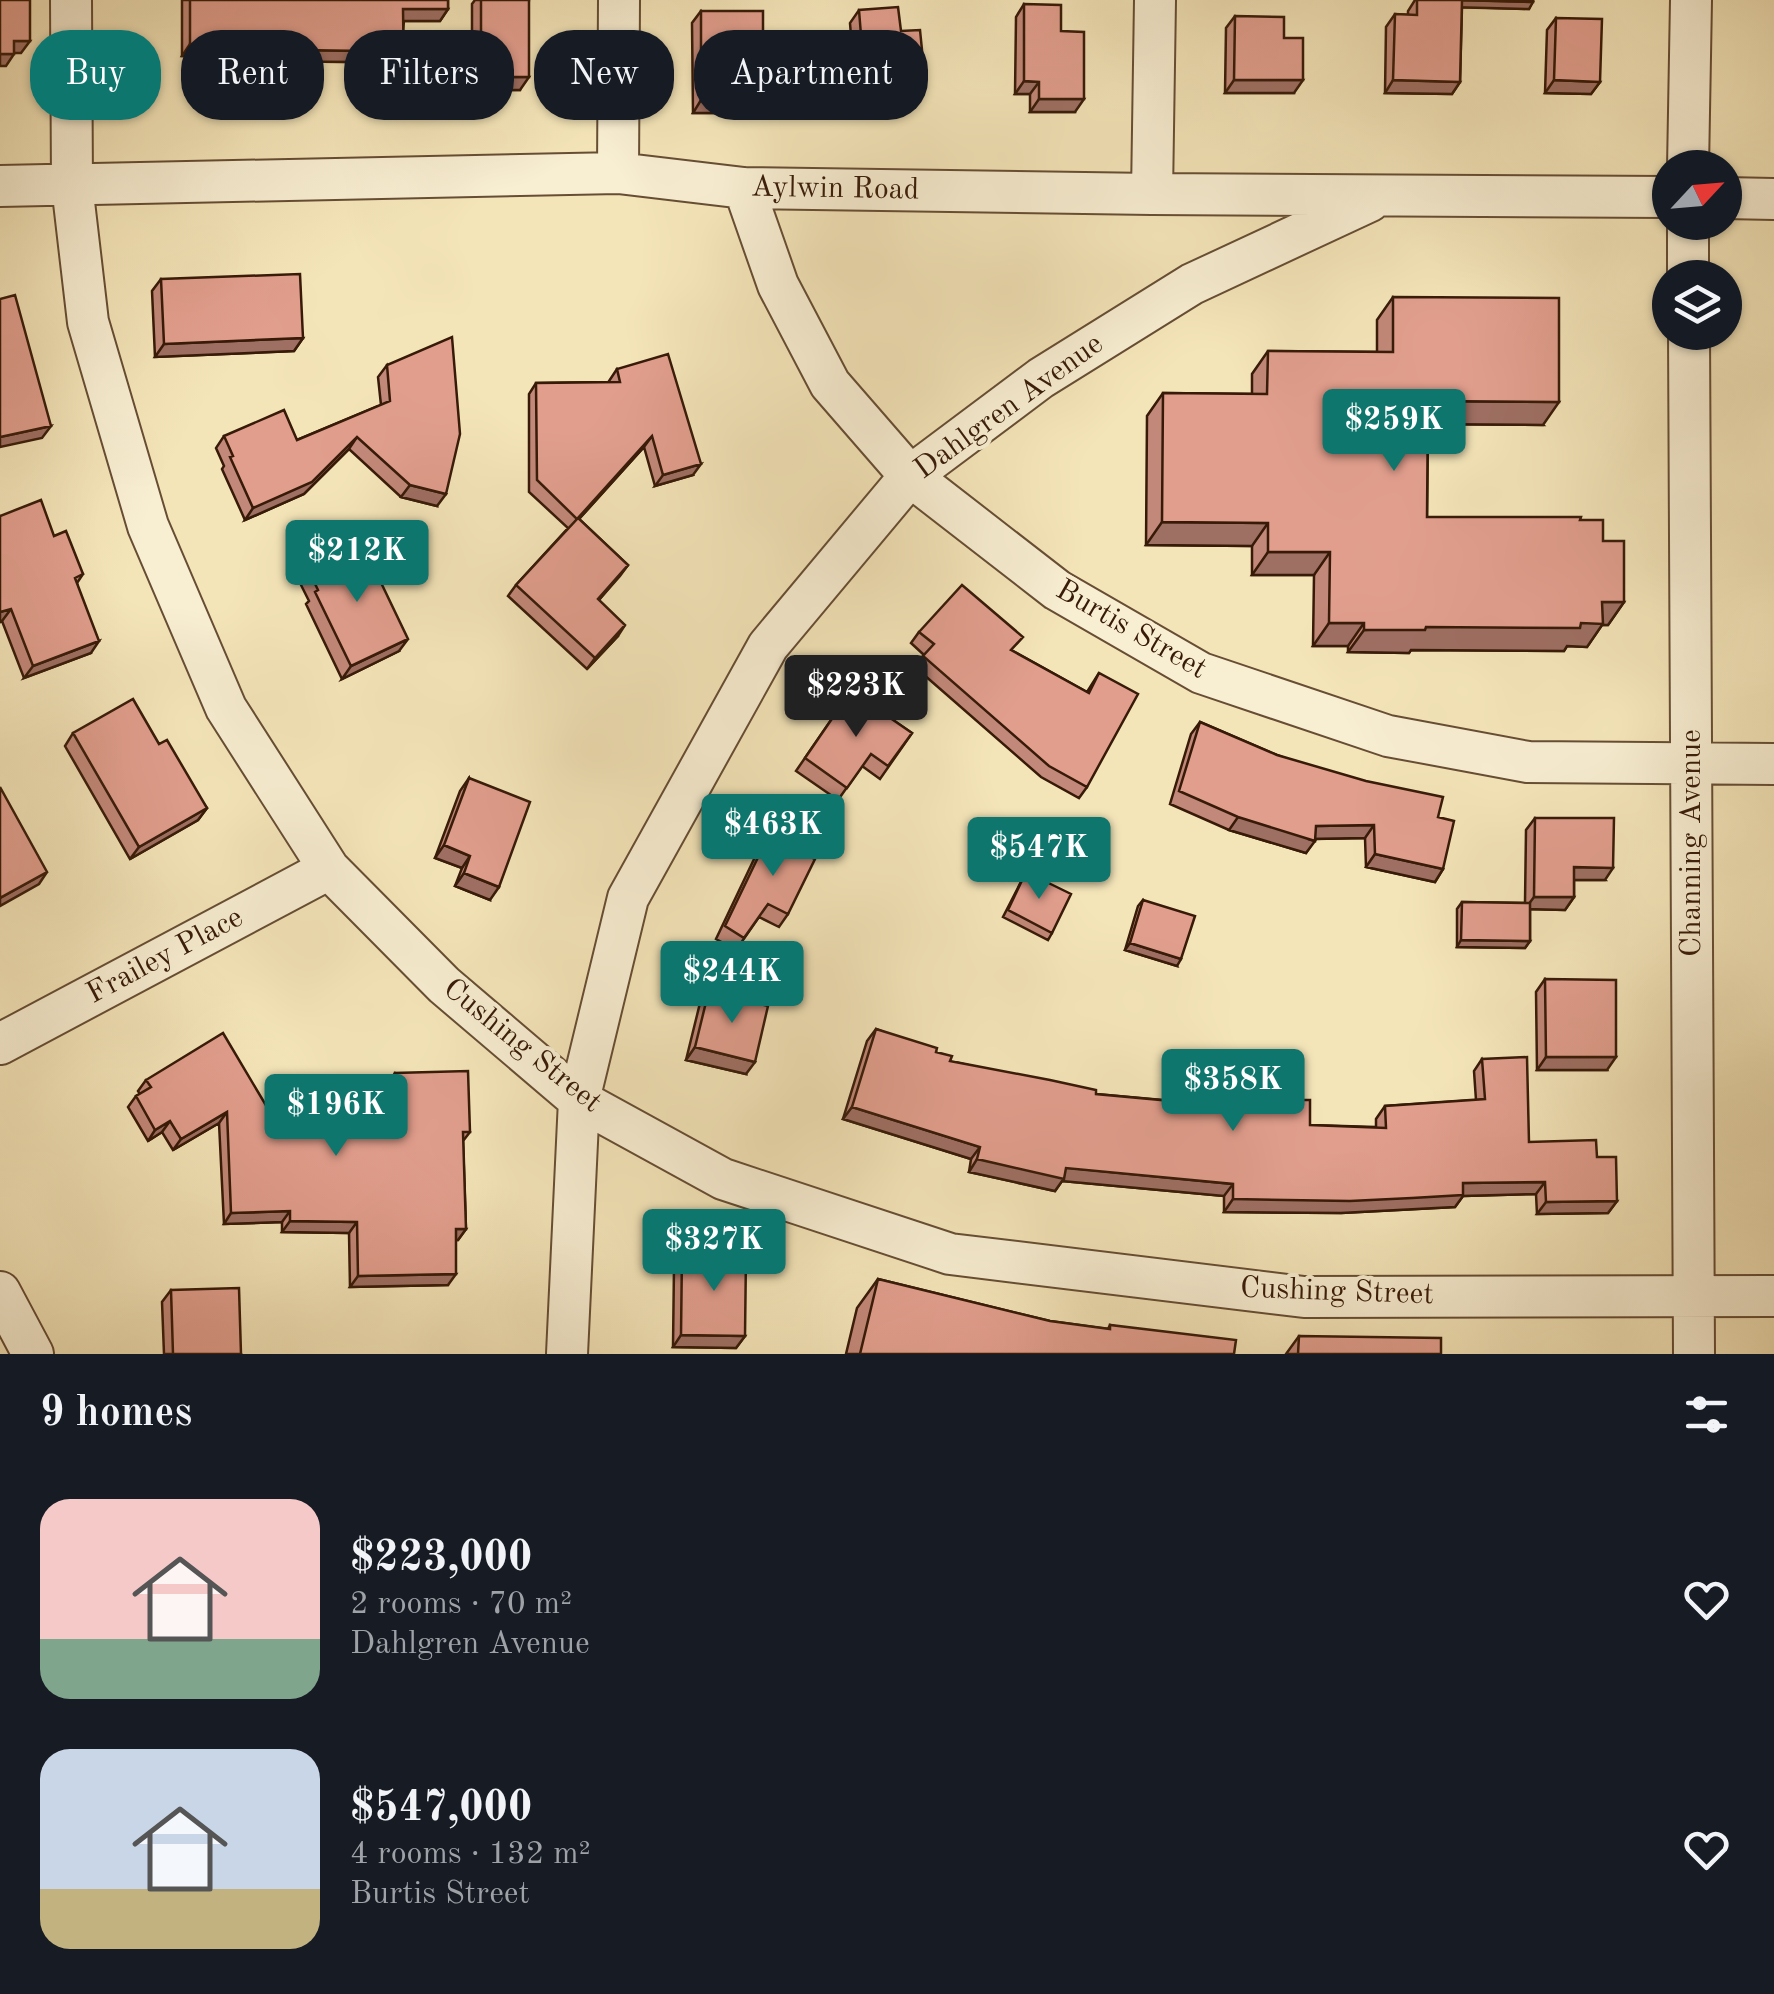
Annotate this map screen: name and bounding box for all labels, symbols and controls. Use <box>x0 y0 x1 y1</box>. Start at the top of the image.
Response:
chip: Buy <box>30 30 161 120</box>
chip: Rent <box>181 30 324 120</box>
chip: Filters <box>344 30 514 120</box>
chip: New <box>534 30 674 120</box>
chip: Apartment <box>694 30 928 120</box>
north arrow <box>1652 150 1742 240</box>
map controls <box>1652 150 1742 350</box>
street label: Aylwin Road <box>751 173 919 205</box>
button: layers <box>1652 260 1742 350</box>
street label: Dahlgren Avenue <box>909 329 1109 485</box>
pin: $259K <box>1324 389 1464 474</box>
text: $259K <box>1345 405 1443 437</box>
pin: $212K <box>287 520 427 605</box>
text: $212K <box>308 536 406 568</box>
street label: Burtis Street <box>1051 575 1211 685</box>
pin: $223K <box>786 655 926 740</box>
text: $223K <box>807 671 905 703</box>
street label: Channing Avenue <box>1677 729 1707 957</box>
pin: $463K <box>703 794 843 879</box>
text: $463K <box>724 810 822 842</box>
pin: $547K <box>969 817 1109 902</box>
text: $547K <box>990 833 1088 865</box>
street label: Frailey Place <box>82 902 248 1010</box>
pin: $244K <box>662 941 802 1026</box>
text: $244K <box>683 957 781 989</box>
street label: Cushing Street <box>437 973 607 1119</box>
pin: $358K <box>1163 1049 1303 1134</box>
text: $358K <box>1184 1065 1282 1097</box>
pin: $196K <box>266 1074 406 1159</box>
text: $196K <box>287 1090 385 1122</box>
pin: $327K <box>644 1209 784 1294</box>
text: $327K <box>665 1225 763 1257</box>
street label: Cushing Street <box>1240 1274 1434 1310</box>
icon: filters <box>1679 1387 1734 1442</box>
text: 9 homes <box>40 1393 192 1435</box>
text: $223,000 <box>350 1538 532 1580</box>
icon: home <box>120 1539 240 1659</box>
icon: heart <box>1679 1572 1734 1627</box>
text: 2 rooms · 70 m² <box>350 1589 572 1621</box>
text: Dahlgren Avenue <box>350 1629 590 1661</box>
text: $547,000 <box>350 1788 532 1830</box>
icon: home <box>120 1789 240 1909</box>
icon: heart <box>1679 1822 1734 1877</box>
text: 4 rooms · 132 m² <box>350 1839 591 1871</box>
text: Burtis Street <box>350 1879 530 1911</box>

